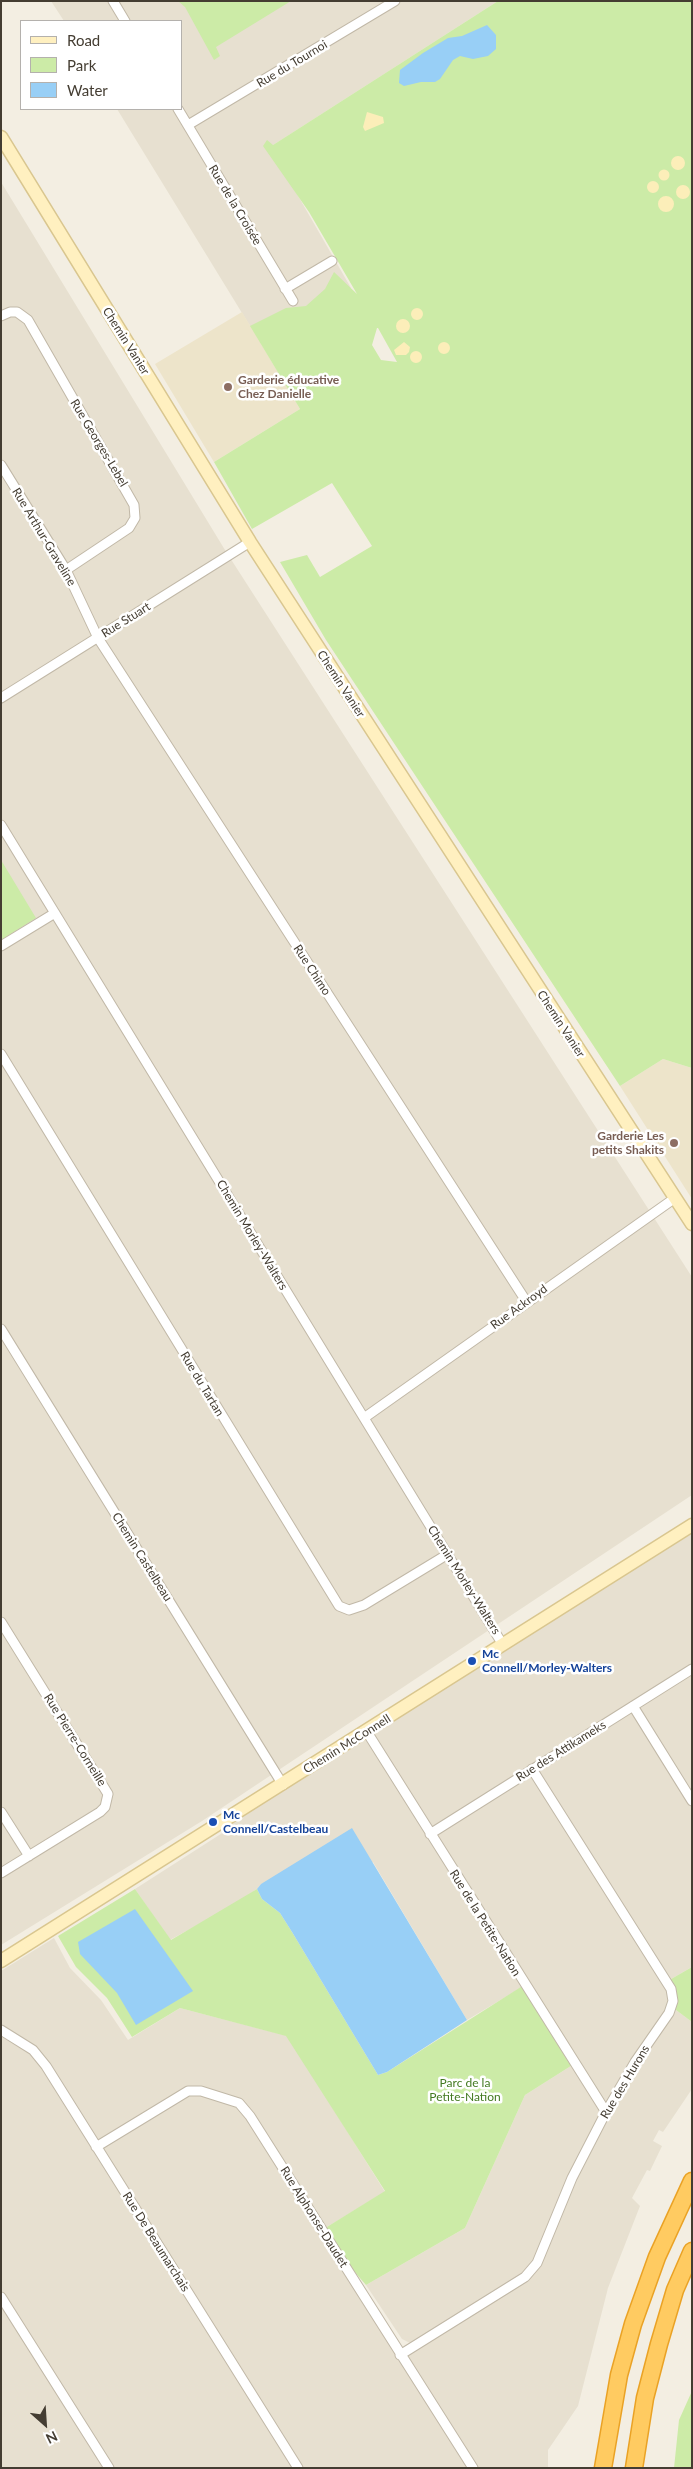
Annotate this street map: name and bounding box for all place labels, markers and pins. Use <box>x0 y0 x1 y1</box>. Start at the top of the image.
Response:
place label: Garderie éducative Chez Danielle <box>238 373 339 401</box>
marker: Garderie éducative Chez Danielle <box>222 381 234 393</box>
place label: Garderie Les petits Shakits <box>592 1129 664 1157</box>
marker: Garderie Les petits Shakits <box>668 1137 680 1149</box>
place label: Mc Connell/Morley-Walters <box>482 1647 612 1675</box>
marker: Mc Connell/Morley-Walters <box>466 1655 478 1667</box>
place label: Mc Connell/Castelbeau <box>223 1808 328 1836</box>
marker: Mc Connell/Castelbeau <box>207 1816 219 1828</box>

